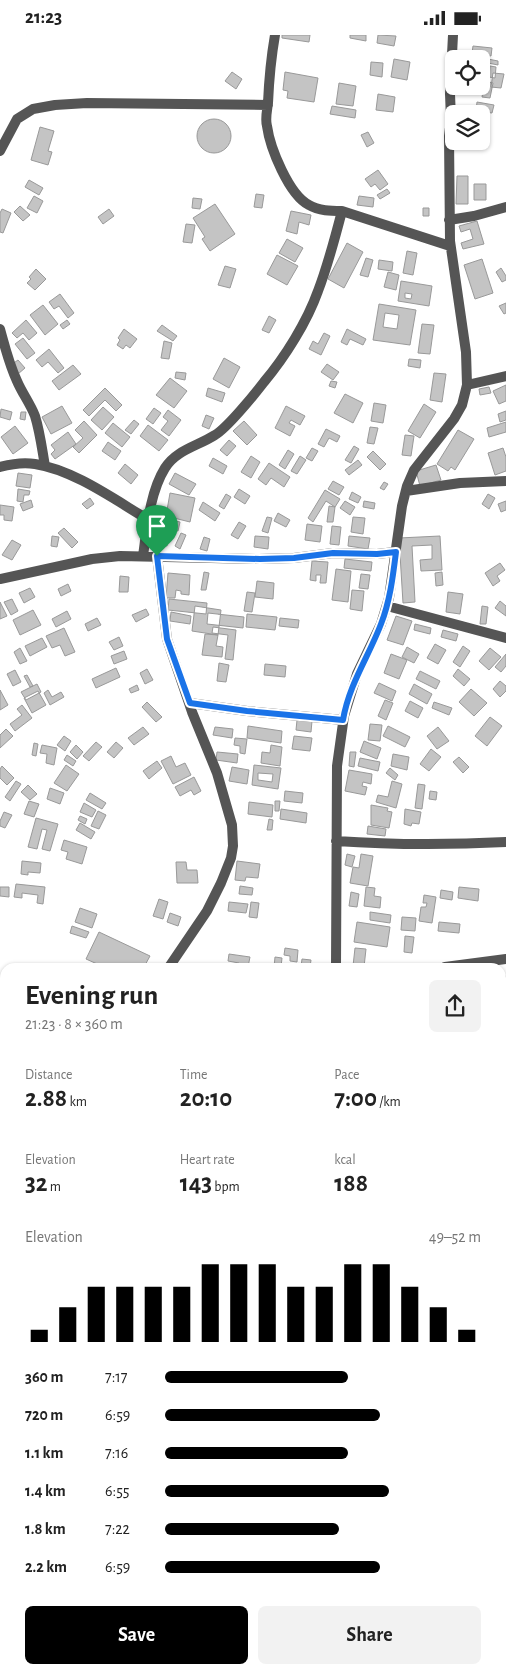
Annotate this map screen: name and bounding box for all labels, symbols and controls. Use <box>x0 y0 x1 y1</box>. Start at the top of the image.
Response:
text: 21:23 <box>25 8 62 27</box>
map controls <box>445 50 490 150</box>
button: locate <box>445 50 490 95</box>
button: layers <box>445 105 490 150</box>
pin <box>136 505 178 556</box>
icon: arrive <box>143 512 171 540</box>
button: share <box>429 980 481 1032</box>
text: Evening run <box>25 982 158 1010</box>
text: 21:23 · 8 × 360 m <box>25 1016 123 1032</box>
text: Distance <box>25 1068 72 1082</box>
text: Time <box>180 1068 208 1082</box>
text: Pace <box>334 1068 360 1082</box>
text: 2.88 <box>25 1086 67 1111</box>
text: 20:10 <box>180 1086 232 1111</box>
text: 7:00 <box>334 1086 377 1111</box>
text: km <box>67 1095 87 1109</box>
text: /km <box>377 1095 401 1109</box>
text: Elevation <box>25 1153 76 1167</box>
text: Heart rate <box>180 1153 235 1167</box>
text: kcal <box>334 1153 356 1167</box>
text: 32 <box>25 1171 48 1196</box>
text: 143 <box>180 1171 212 1196</box>
text: 188 <box>334 1171 368 1196</box>
text: m <box>48 1180 61 1194</box>
text: bpm <box>212 1180 240 1194</box>
text: Elevation <box>25 1229 83 1245</box>
text: 49–52 m <box>429 1229 481 1245</box>
text: 360 m <box>25 1369 63 1385</box>
text: 7:17 <box>105 1369 128 1385</box>
text: 720 m <box>25 1407 63 1423</box>
text: 6:59 <box>105 1407 130 1423</box>
text: 1.1 km <box>25 1445 63 1461</box>
text: 7:16 <box>105 1445 128 1461</box>
text: 1.4 km <box>25 1483 66 1499</box>
text: 6:55 <box>105 1483 130 1499</box>
text: 1.8 km <box>25 1521 66 1537</box>
text: 7:22 <box>105 1521 130 1537</box>
text: 2.2 km <box>25 1559 67 1575</box>
text: 6:59 <box>105 1559 130 1575</box>
button: Save <box>25 1606 248 1664</box>
button: Share <box>258 1606 481 1664</box>

